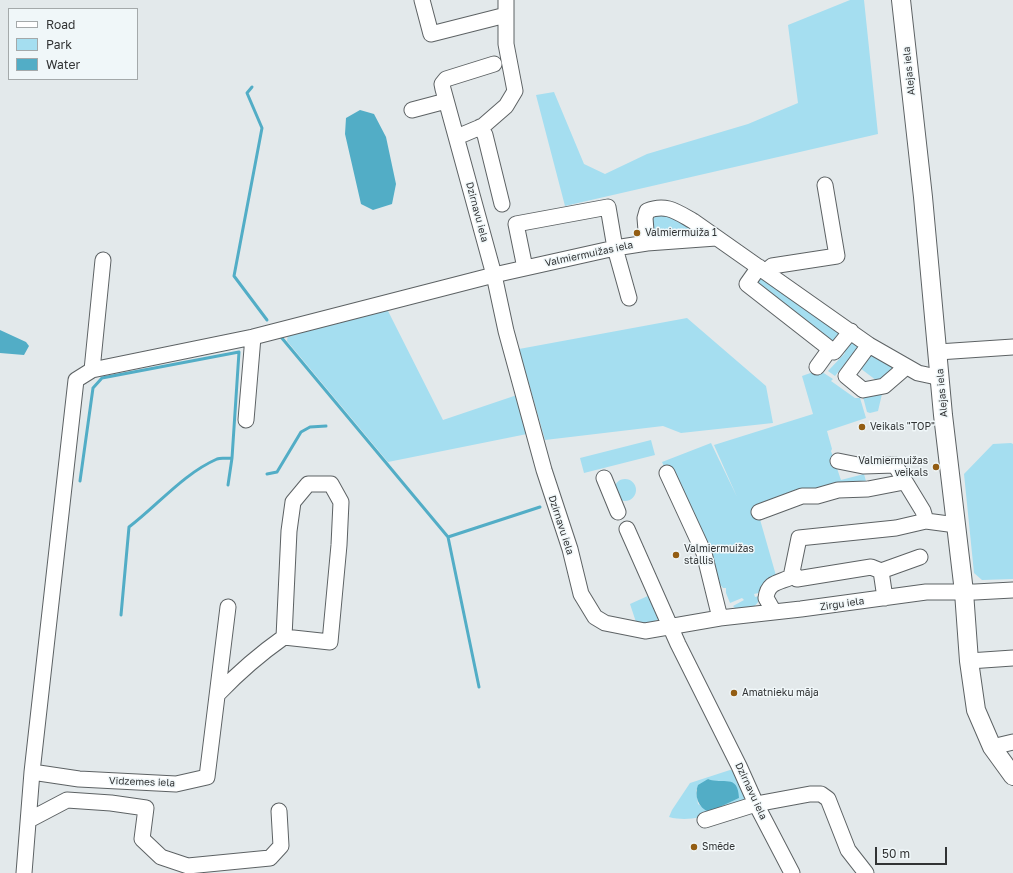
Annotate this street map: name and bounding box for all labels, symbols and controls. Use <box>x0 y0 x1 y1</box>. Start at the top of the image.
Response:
legend <box>8 8 138 80</box>
text: Road <box>46 17 75 32</box>
text: Park <box>46 37 72 52</box>
street label: Alejas iela <box>900 46 918 96</box>
text: Water <box>46 57 80 72</box>
street label: Dzirnavu iela <box>463 181 491 243</box>
place label: Valmiermuiža 1 <box>645 227 717 239</box>
marker: Valmiermuiža 1 <box>632 228 642 238</box>
street label: Valmiermuižas iela <box>544 239 634 269</box>
street label: Alejas iela <box>934 368 950 418</box>
place label: Veikals "TOP" <box>870 421 935 433</box>
marker: Veikals "TOP" <box>857 422 867 432</box>
place label: Valmiermuižas veikals <box>858 455 928 478</box>
marker: Valmiermuižas veikals <box>931 462 941 472</box>
street label: Dzirnavu iela <box>546 494 576 556</box>
place label: Valmiermuižas stallis <box>684 543 754 566</box>
marker: Valmiermuižas stallis <box>671 550 681 560</box>
street label: Zirgu iela <box>819 595 865 613</box>
place label: Amatnieku māja <box>742 687 819 699</box>
marker: Amatnieku māja <box>729 688 739 698</box>
street label: Dzirnavu iela <box>733 761 769 821</box>
street label: Vidzemes iela <box>109 775 175 789</box>
scale bar <box>877 839 949 865</box>
place label: Smēde <box>702 841 735 853</box>
marker: Smēde <box>689 842 699 852</box>
text: 50 m <box>882 846 910 861</box>

